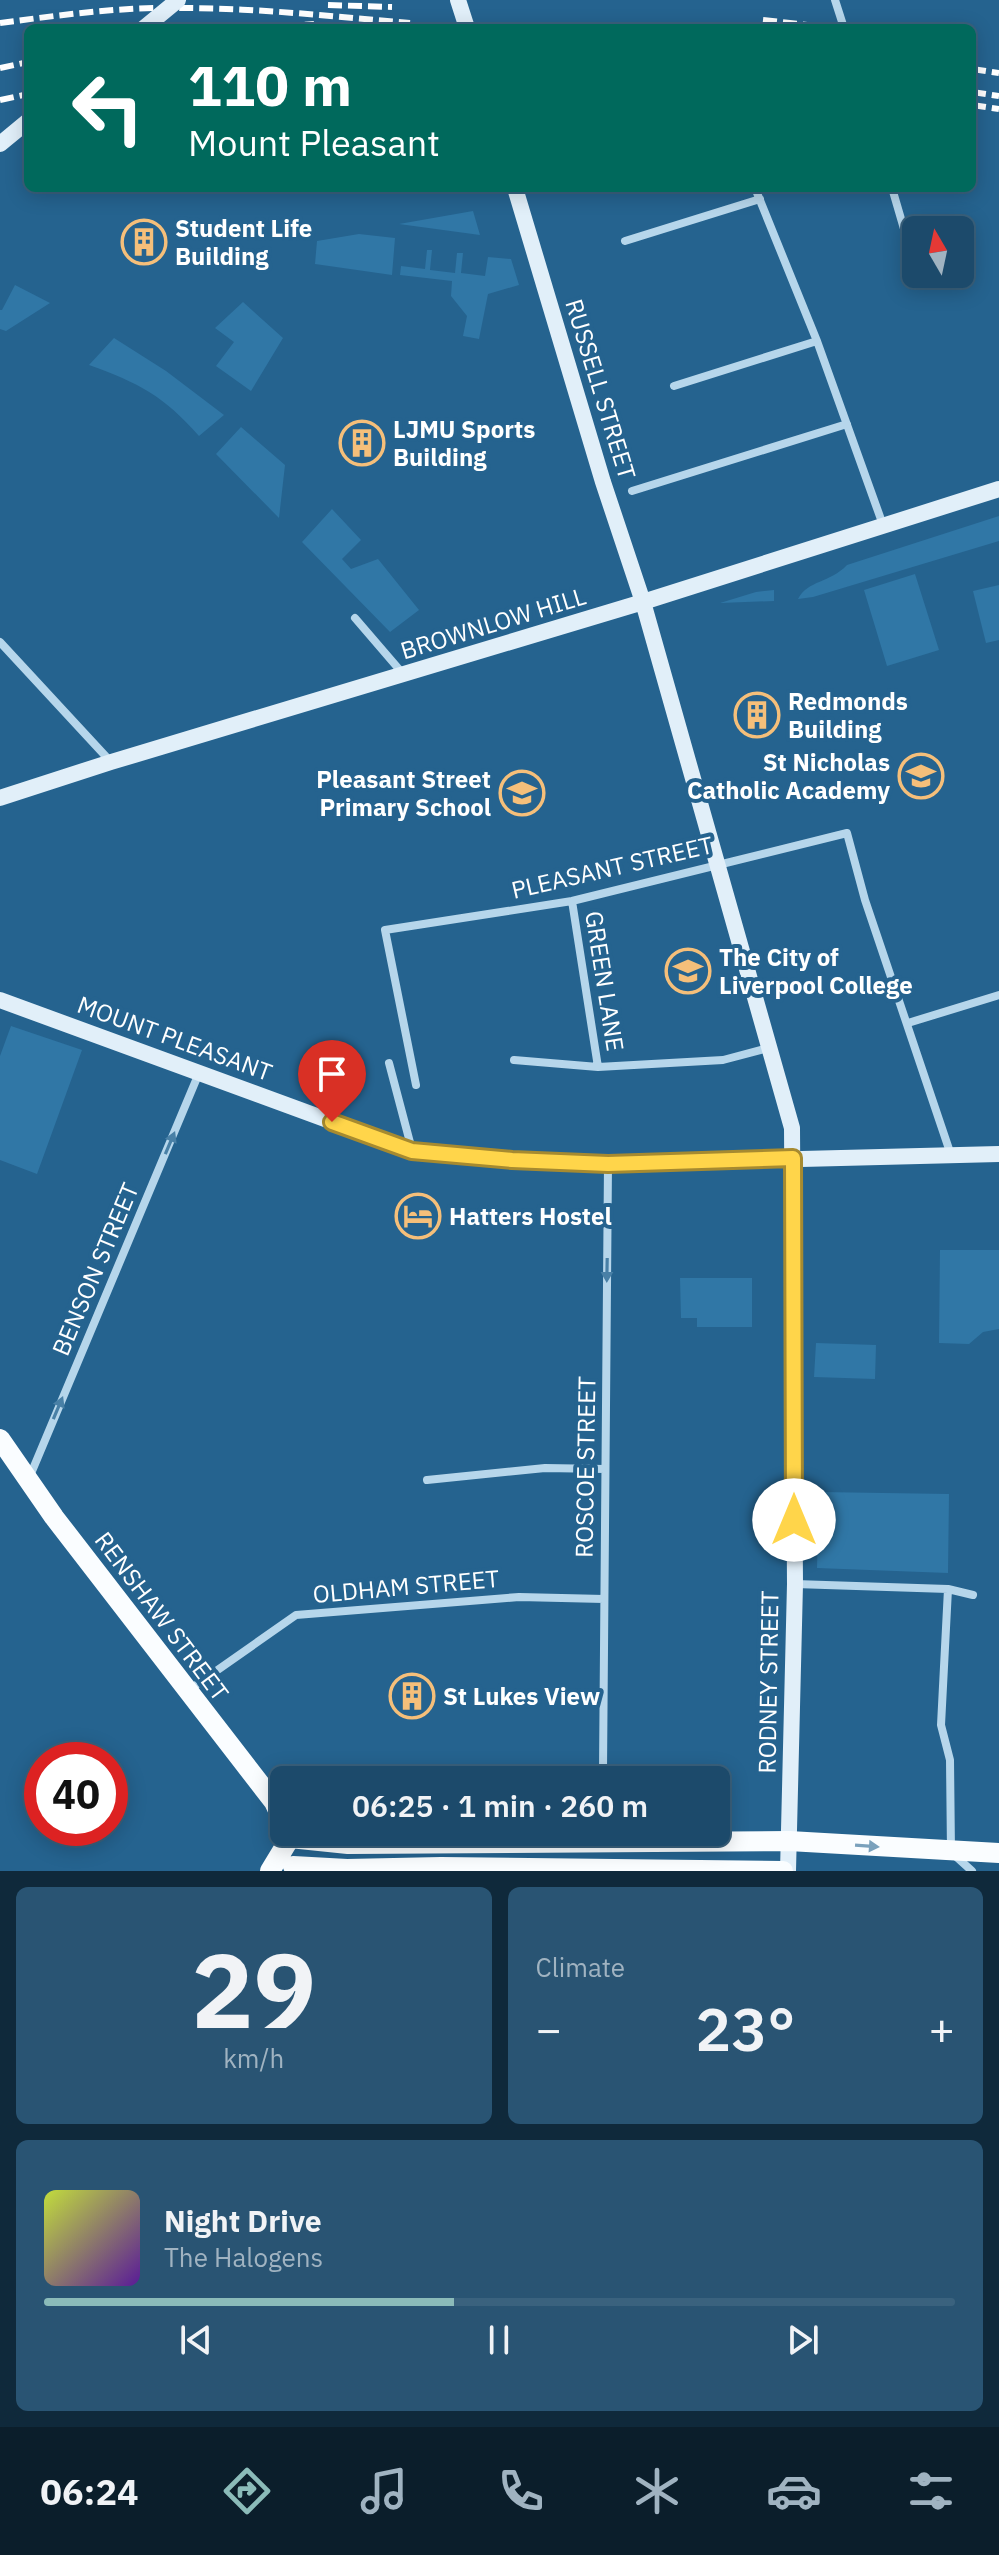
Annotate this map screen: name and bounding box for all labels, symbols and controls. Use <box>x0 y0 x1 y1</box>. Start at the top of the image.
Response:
text: 110 m <box>188 49 352 121</box>
icon: left <box>56 56 160 160</box>
text: Mount Pleasant <box>188 119 440 166</box>
place label: Student Life Building <box>175 212 312 272</box>
north arrow <box>902 216 974 288</box>
map controls <box>902 216 974 288</box>
building icon: Student Life Building <box>120 218 168 266</box>
street label: RUSSELL STREET <box>558 295 644 483</box>
place label: LJMU Sports Building <box>393 413 535 473</box>
building icon: LJMU Sports Building <box>338 419 386 467</box>
street label: BROWNLOW HILL <box>396 580 590 666</box>
place label: Redmonds Building <box>788 685 908 745</box>
building icon: Redmonds Building <box>733 691 781 739</box>
place label: St Nicholas Catholic Academy <box>687 746 890 806</box>
school or university icon: St Nicholas Catholic Academy <box>897 752 945 800</box>
place label: Pleasant Street Primary School <box>316 763 491 823</box>
school or university icon: Pleasant Street Primary School <box>498 769 546 817</box>
street label: PLEASANT STREET <box>508 828 716 906</box>
street label: GREEN LANE <box>578 909 632 1053</box>
place label: The City of Liverpool College <box>719 941 913 1001</box>
school or university icon: The City of Liverpool College <box>664 947 712 995</box>
street label: MOUNT PLEASANT <box>73 988 277 1088</box>
pin <box>298 1040 366 1122</box>
icon: arrive <box>310 1052 354 1096</box>
one-way arrow <box>163 1131 176 1154</box>
street label: BENSON STREET <box>44 1178 146 1360</box>
hotel icon: Hatters Hostel <box>394 1192 442 1240</box>
place label: Hatters Hostel <box>449 1200 612 1232</box>
one-way arrow <box>601 1258 613 1283</box>
street label: ROSCOE STREET <box>567 1376 603 1558</box>
one-way arrow <box>52 1396 65 1420</box>
position arrow <box>752 1478 836 1562</box>
street label: RENSHAW STREET <box>88 1525 236 1707</box>
street label: OLDHAM STREET <box>311 1562 501 1610</box>
street label: RODNEY STREET <box>750 1590 786 1774</box>
building icon: St Lukes View <box>388 1672 436 1720</box>
place label: St Lukes View <box>443 1680 600 1712</box>
speed limit sign: 40 <box>24 1742 128 1846</box>
text: 06:25 · 1 min · 260 m <box>352 1786 648 1825</box>
one-way arrow <box>855 1840 880 1853</box>
text: 29 <box>191 1921 316 2057</box>
text: Climate <box>536 1950 625 1984</box>
text: 23° <box>695 1989 795 2068</box>
text: − <box>536 2000 562 2057</box>
text: + <box>929 2000 955 2057</box>
text: km/h <box>223 2041 284 2075</box>
text: Night Drive <box>164 2201 322 2240</box>
text: The Halogens <box>164 2240 323 2274</box>
icon: previous <box>174 2318 218 2362</box>
icon: pause <box>477 2318 521 2362</box>
icon: next <box>781 2318 825 2362</box>
icon: directions <box>219 2463 275 2519</box>
icon: music <box>356 2463 412 2519</box>
icon: phone <box>493 2463 549 2519</box>
icon: climate <box>629 2463 685 2519</box>
icon: car <box>766 2463 822 2519</box>
icon: filters <box>903 2463 959 2519</box>
text: 06:24 <box>40 2468 139 2515</box>

